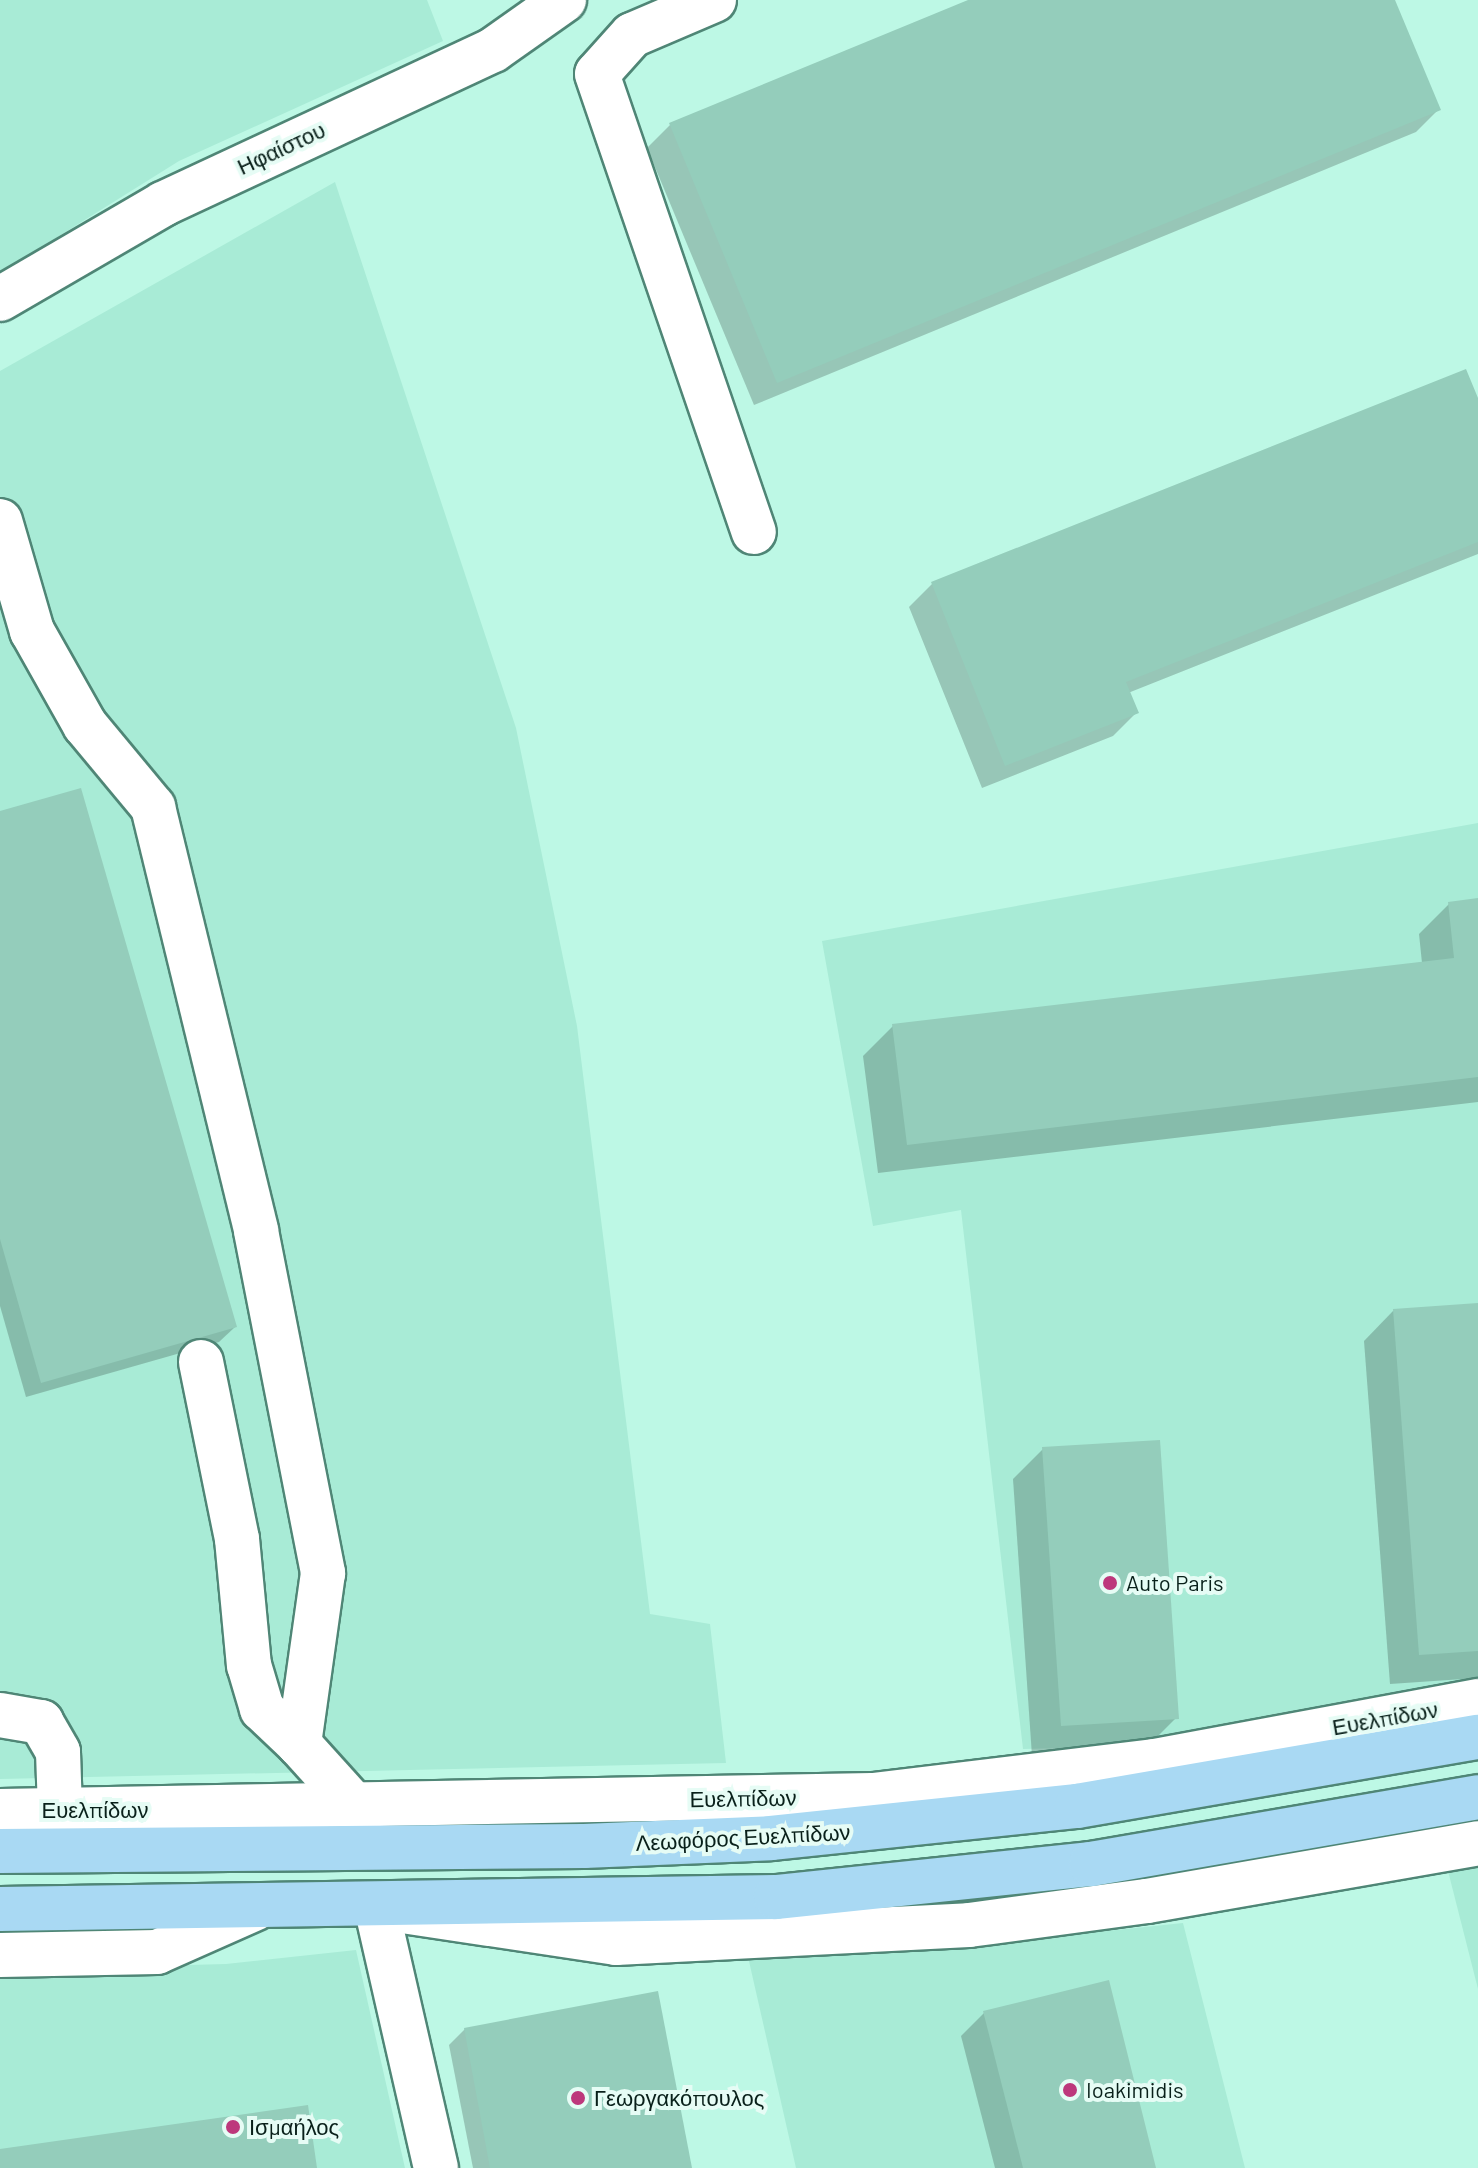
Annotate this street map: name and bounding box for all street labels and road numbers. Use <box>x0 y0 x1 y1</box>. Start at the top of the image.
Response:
street label: Ηφαίστου <box>233 116 329 180</box>
street label: Ευελπίδων <box>1330 1696 1440 1740</box>
street label: Ευελπίδων <box>689 1784 797 1812</box>
street label: Ευελπίδων <box>41 1797 149 1823</box>
street label: Λεωφόρος Ευελπίδων <box>635 1818 851 1856</box>

